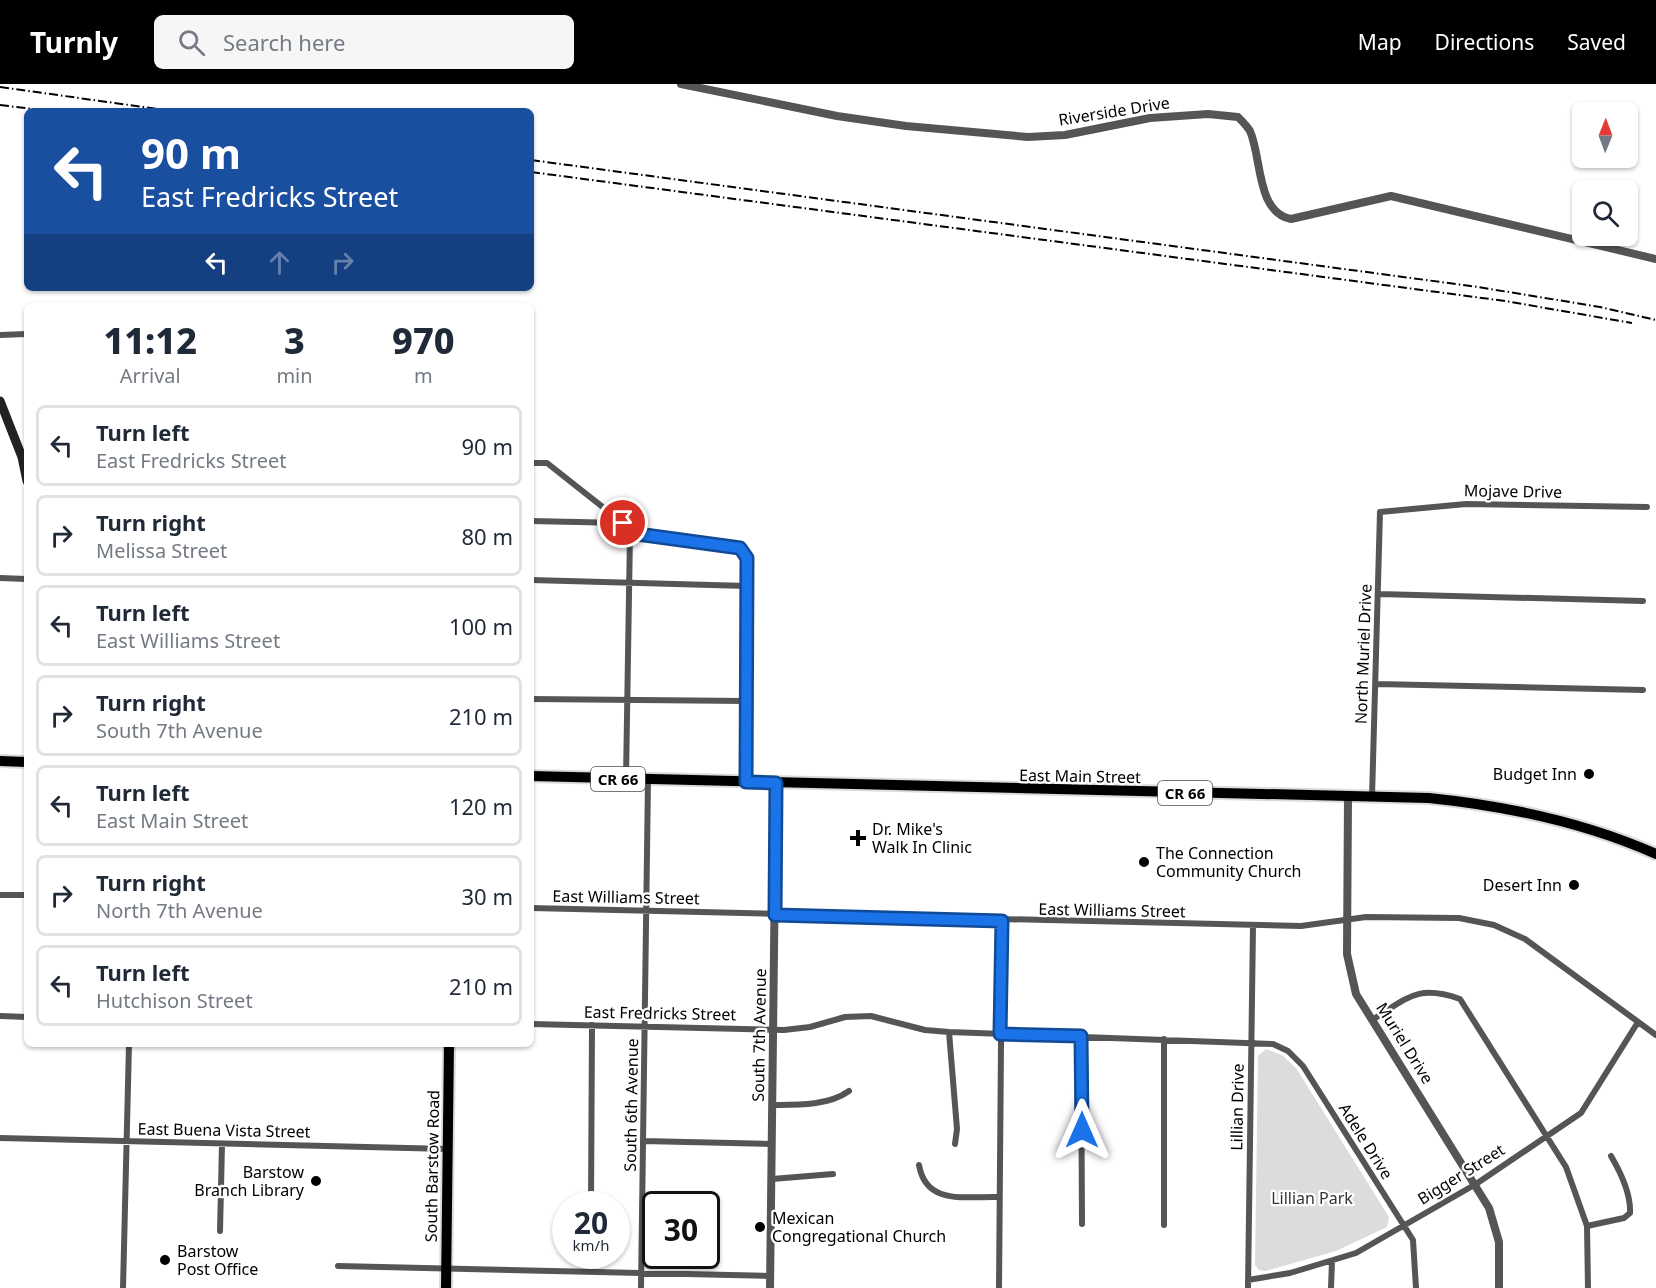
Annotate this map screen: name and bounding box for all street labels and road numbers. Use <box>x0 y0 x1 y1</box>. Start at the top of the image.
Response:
street label: Riverside Drive <box>1057 91 1171 131</box>
street label: Mojave Drive <box>1464 479 1562 503</box>
street label: North Muriel Drive <box>1350 584 1376 724</box>
street label: East Main Street <box>1019 764 1141 788</box>
road number: CR 66 <box>591 767 645 791</box>
road number: CR 66 <box>1158 781 1212 805</box>
street label: East Williams Street <box>552 885 700 909</box>
street label: East Williams Street <box>1038 898 1186 922</box>
street label: South 7th Avenue <box>747 968 771 1102</box>
street label: Muriel Drive <box>1371 998 1439 1088</box>
street label: East Fredricks Street <box>584 1001 737 1025</box>
street label: South 6th Avenue <box>619 1038 643 1172</box>
street label: Lillian Drive <box>1225 1063 1249 1151</box>
street label: South Barstow Road <box>420 1090 444 1242</box>
street label: Adele Drive <box>1334 1099 1398 1183</box>
street label: East Buena Vista Street <box>137 1117 311 1143</box>
street label: Bigger Street <box>1413 1138 1509 1209</box>

